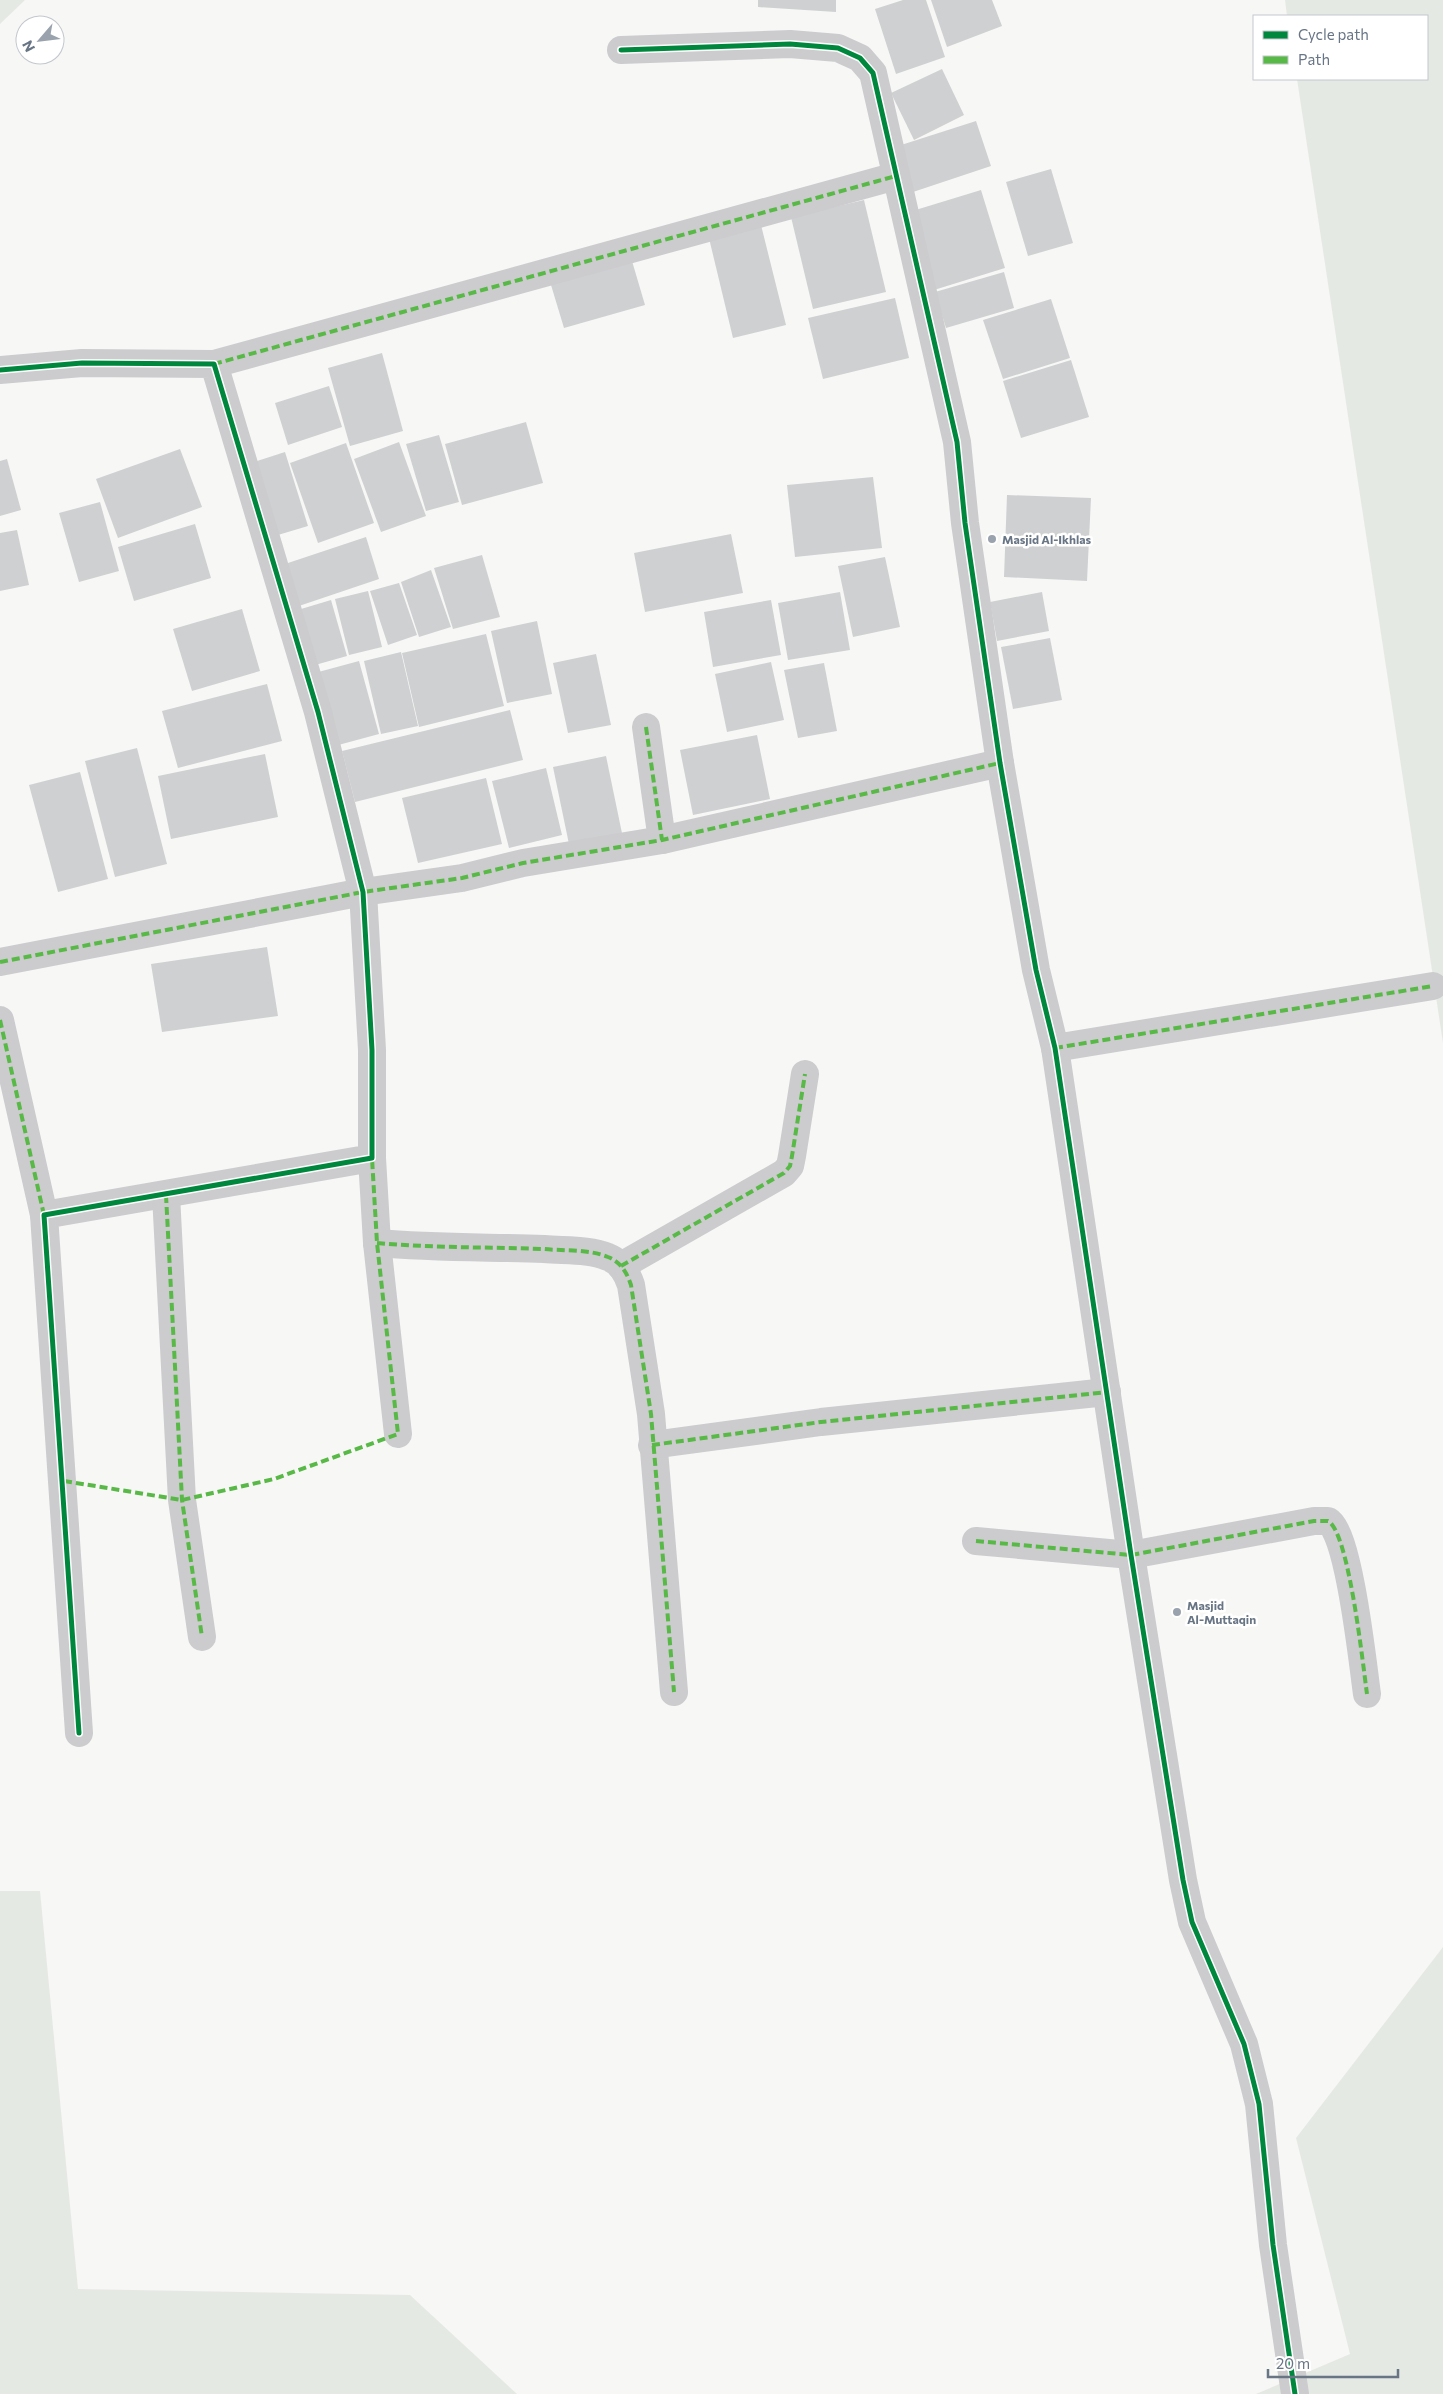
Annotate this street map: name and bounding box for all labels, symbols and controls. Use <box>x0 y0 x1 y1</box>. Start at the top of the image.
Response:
north arrow <box>15 15 65 65</box>
legend <box>1253 15 1428 80</box>
text: Cycle path <box>1298 25 1369 43</box>
text: N <box>18 38 38 55</box>
text: Path <box>1298 50 1330 68</box>
place label: Masjid Al-Ikhlas <box>1002 532 1092 546</box>
marker: Masjid Al-Ikhlas <box>986 533 998 545</box>
place label: Masjid Al-Muttaqin <box>1187 1598 1256 1626</box>
marker: Masjid Al-Muttaqin <box>1171 1606 1183 1618</box>
scale bar <box>1268 2346 1398 2378</box>
text: 20 m <box>1276 2354 1310 2372</box>

